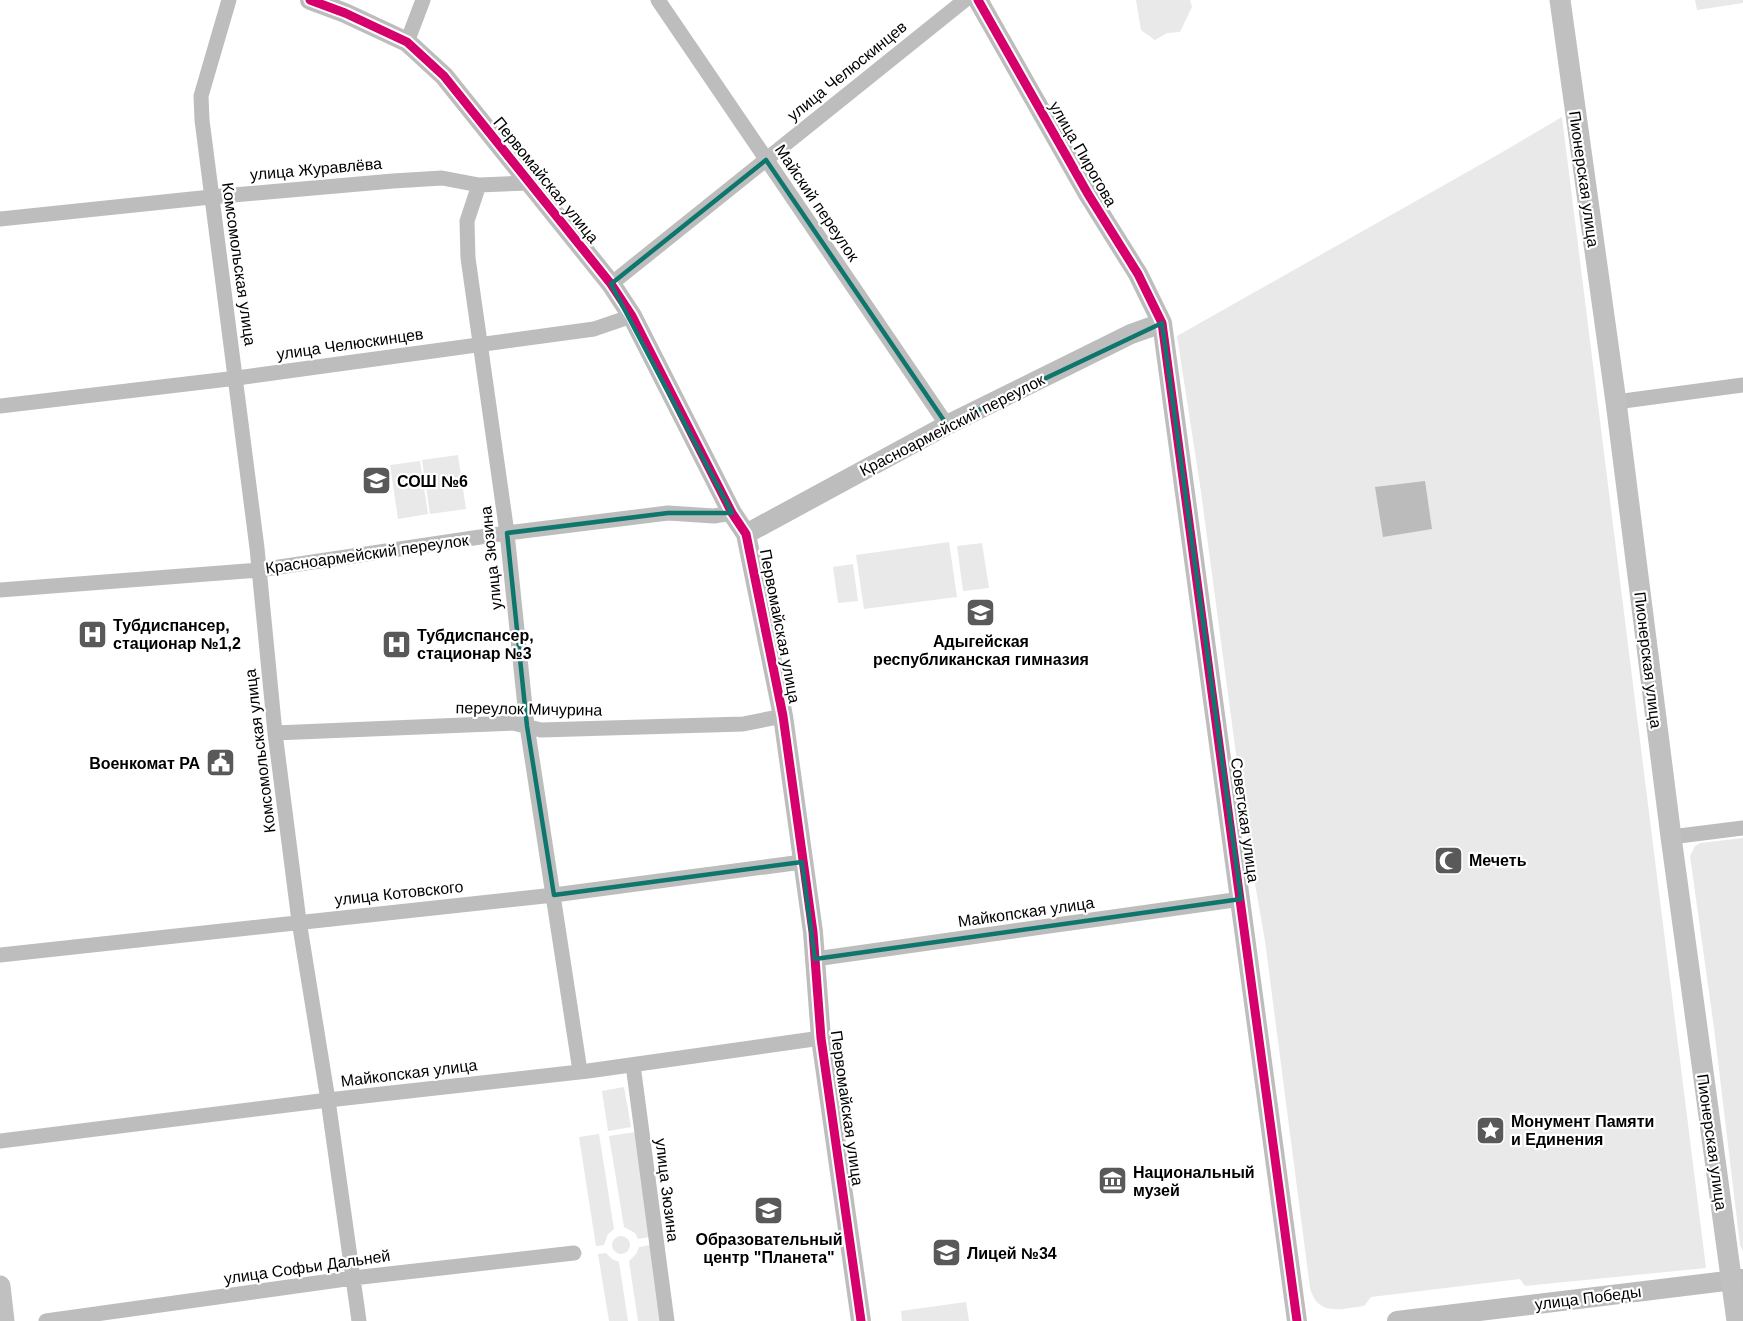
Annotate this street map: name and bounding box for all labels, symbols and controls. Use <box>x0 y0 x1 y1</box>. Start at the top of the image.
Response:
street label: улица Челюскинцев <box>784 18 910 124</box>
street label: улица Пирогова <box>1046 99 1120 210</box>
street label: Пионерская улица <box>1566 110 1602 248</box>
street label: Первомайская улица <box>490 114 602 246</box>
street label: Майский переулок <box>772 141 863 265</box>
street label: улица Журавлёва <box>249 155 383 183</box>
street label: Комсомольская улица <box>219 181 259 347</box>
street label: улица Челюскинцев <box>276 325 424 363</box>
street label: Красноармейский переулок <box>857 370 1048 479</box>
school or university icon: СОШ №6 <box>360 465 392 497</box>
place label: СОШ №6 <box>397 473 468 490</box>
street label: улица Зюзина <box>477 505 505 611</box>
street label: Красноармейский переулок <box>264 531 471 577</box>
street label: Первомайская улица <box>757 547 803 705</box>
street label: Пионерская улица <box>1631 591 1665 729</box>
school or university icon: Адыгейская республиканская гимназия <box>965 597 997 629</box>
place label: Тубдиспансер, стационар №1,2 <box>113 617 241 652</box>
hospital icon: Тубдиспансер, стационар №1,2 <box>76 618 108 650</box>
place label: Тубдиспансер, стационар №3 <box>417 627 534 662</box>
hospital icon: Тубдиспансер, стационар №3 <box>380 628 412 660</box>
place label: Адыгейская республиканская гимназия <box>873 633 1089 668</box>
street label: Комсомольская улица <box>242 668 278 834</box>
street label: переулок Мичурина <box>456 699 603 719</box>
public building icon: Военкомат РА <box>205 747 237 779</box>
place label: Военкомат РА <box>89 755 200 772</box>
street label: Советская улица <box>1228 757 1262 883</box>
mosque icon: Мечеть <box>1432 844 1464 876</box>
place label: Мечеть <box>1469 852 1527 869</box>
street label: улица Котовского <box>334 878 464 908</box>
street label: Майкопская улица <box>957 894 1095 930</box>
street label: Первомайская улица <box>828 1029 866 1187</box>
street label: Майкопская улица <box>340 1056 478 1090</box>
street label: Пионерская улица <box>1694 1073 1730 1211</box>
place label: Монумент Памяти и Единения <box>1511 1113 1654 1148</box>
place icon: Монумент Памяти и Единения <box>1474 1114 1506 1146</box>
street label: улица Зюзина <box>652 1137 682 1243</box>
place label: Национальный музей <box>1133 1164 1255 1199</box>
museum icon: Национальный музей <box>1096 1165 1128 1197</box>
school or university icon: Образовательный центр "Планета" <box>753 1195 785 1227</box>
place label: Образовательный центр "Планета" <box>696 1231 842 1266</box>
school or university icon: Лицей №34 <box>930 1237 962 1269</box>
place label: Лицей №34 <box>967 1245 1057 1262</box>
street label: улица Софьи Дальней <box>223 1247 391 1287</box>
street label: улица Победы <box>1534 1283 1642 1313</box>

